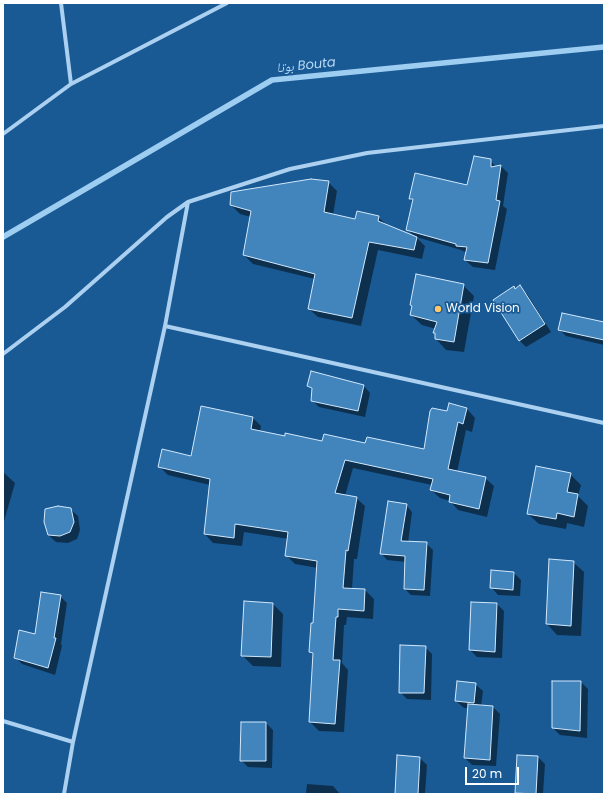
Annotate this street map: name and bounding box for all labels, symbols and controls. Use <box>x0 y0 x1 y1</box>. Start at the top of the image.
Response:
water label: بوتا Bouta <box>276 55 336 77</box>
place label: World Vision <box>446 302 520 316</box>
marker: World Vision <box>433 304 443 314</box>
scale bar <box>467 759 521 785</box>
text: 20 m <box>472 765 502 782</box>

